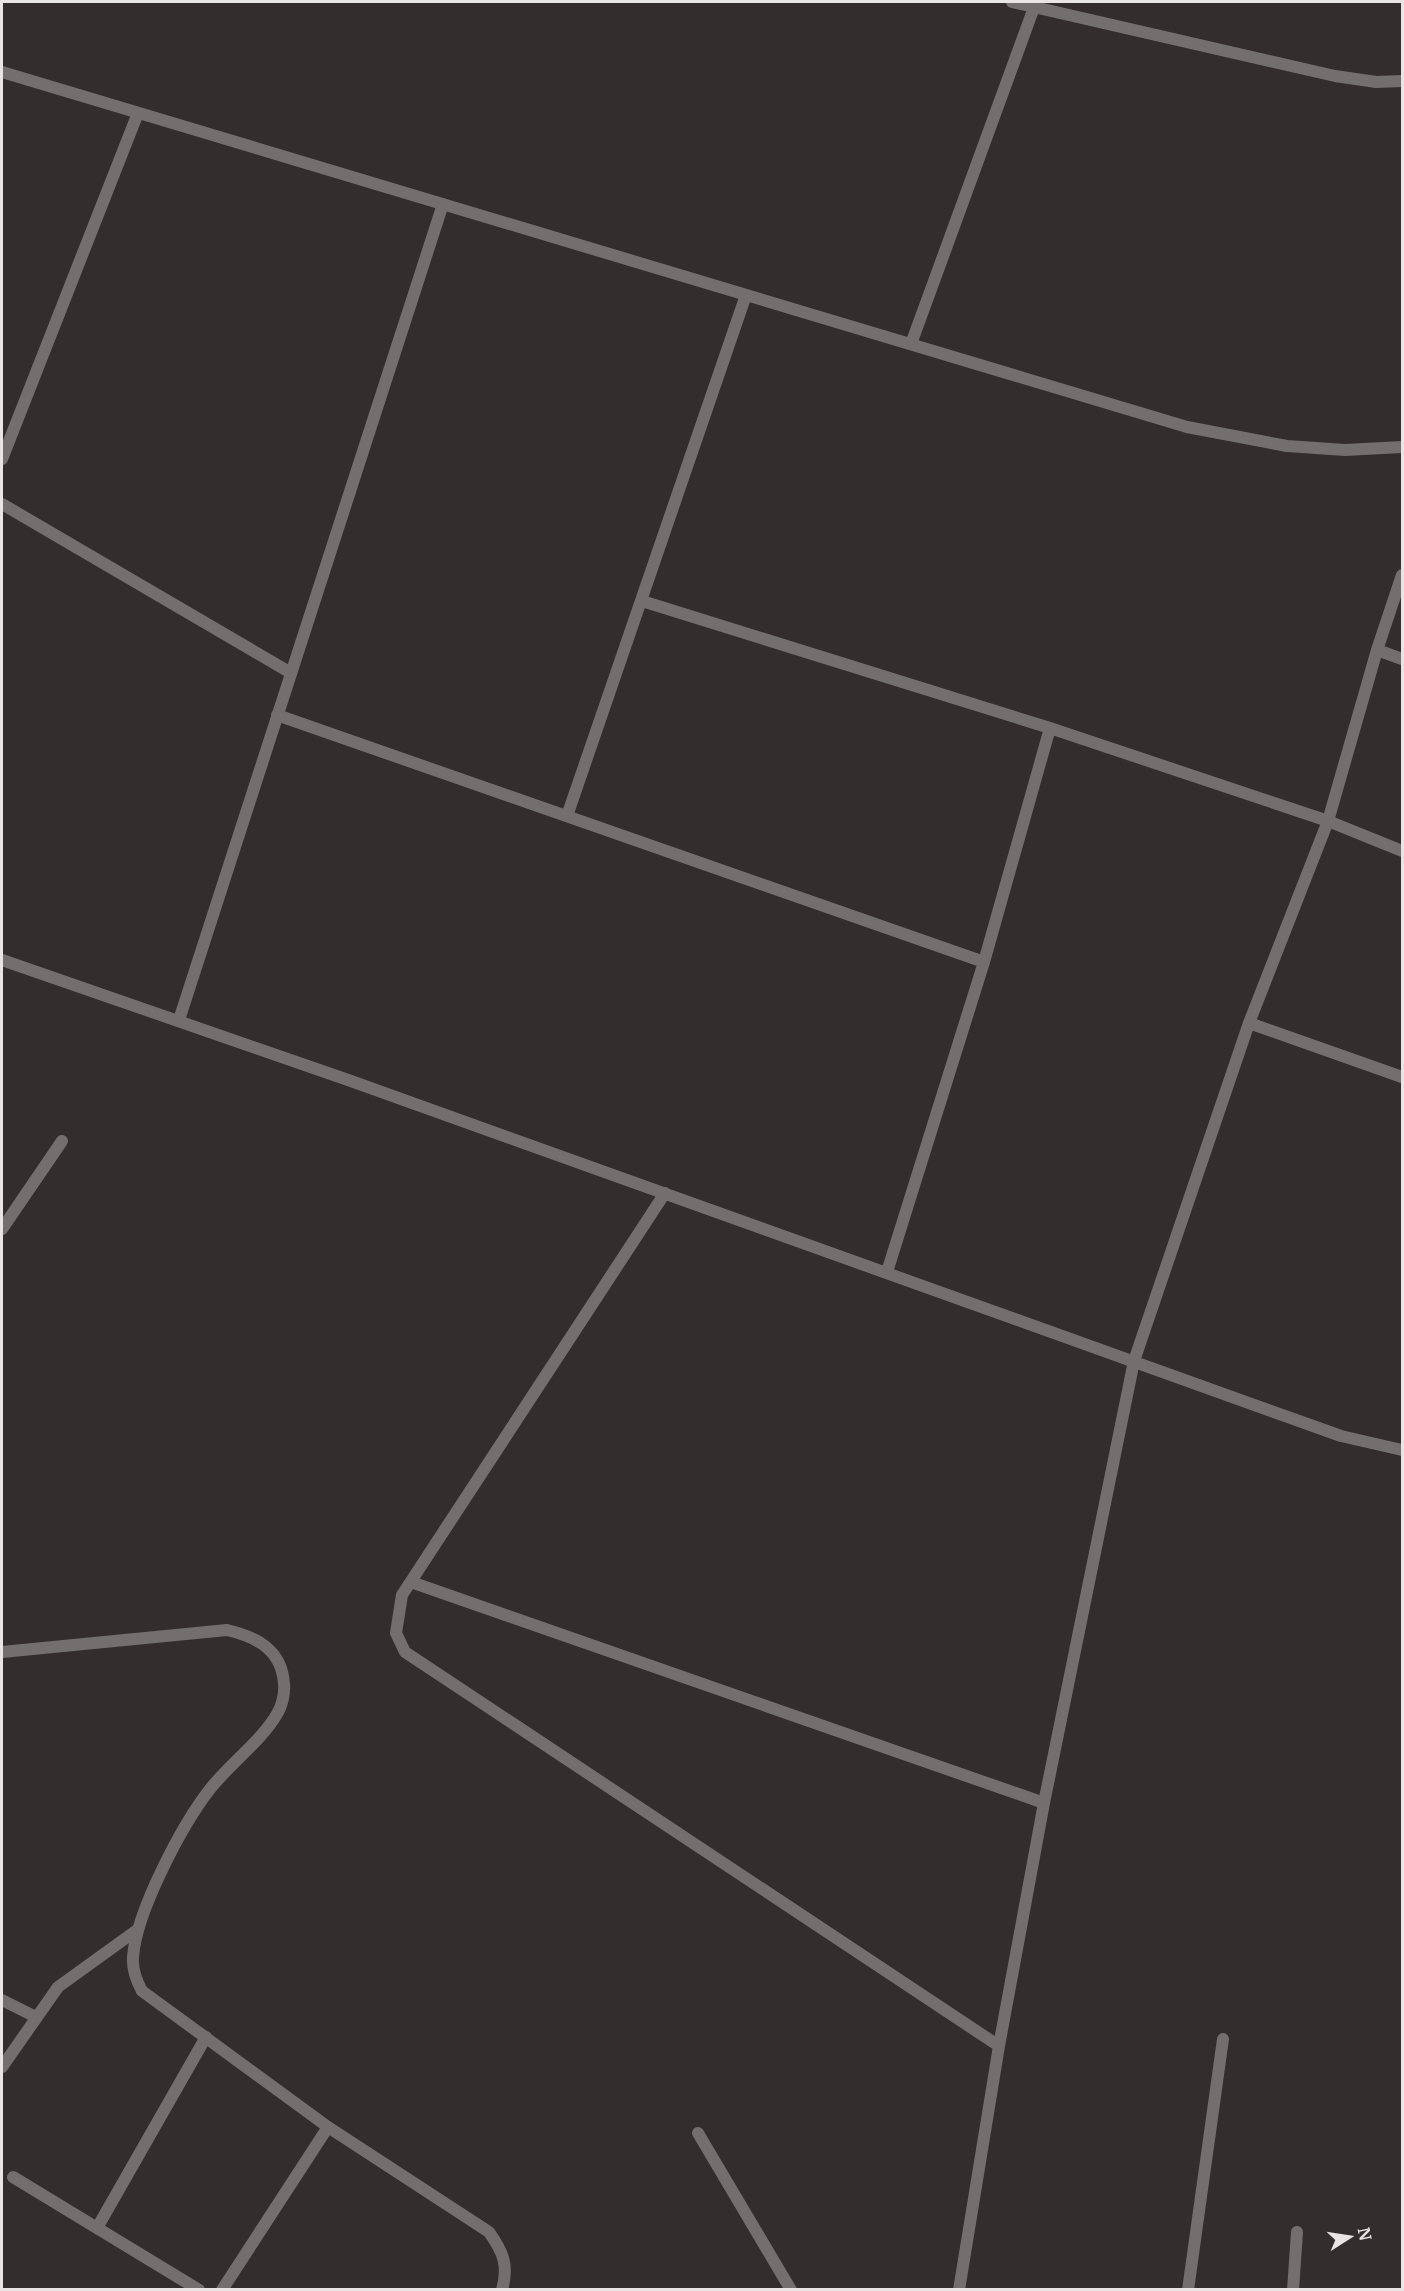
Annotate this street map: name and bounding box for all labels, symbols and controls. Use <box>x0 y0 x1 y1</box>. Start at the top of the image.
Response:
north arrow <box>1320 2207 1380 2267</box>
text: N <box>1354 2226 1376 2242</box>

